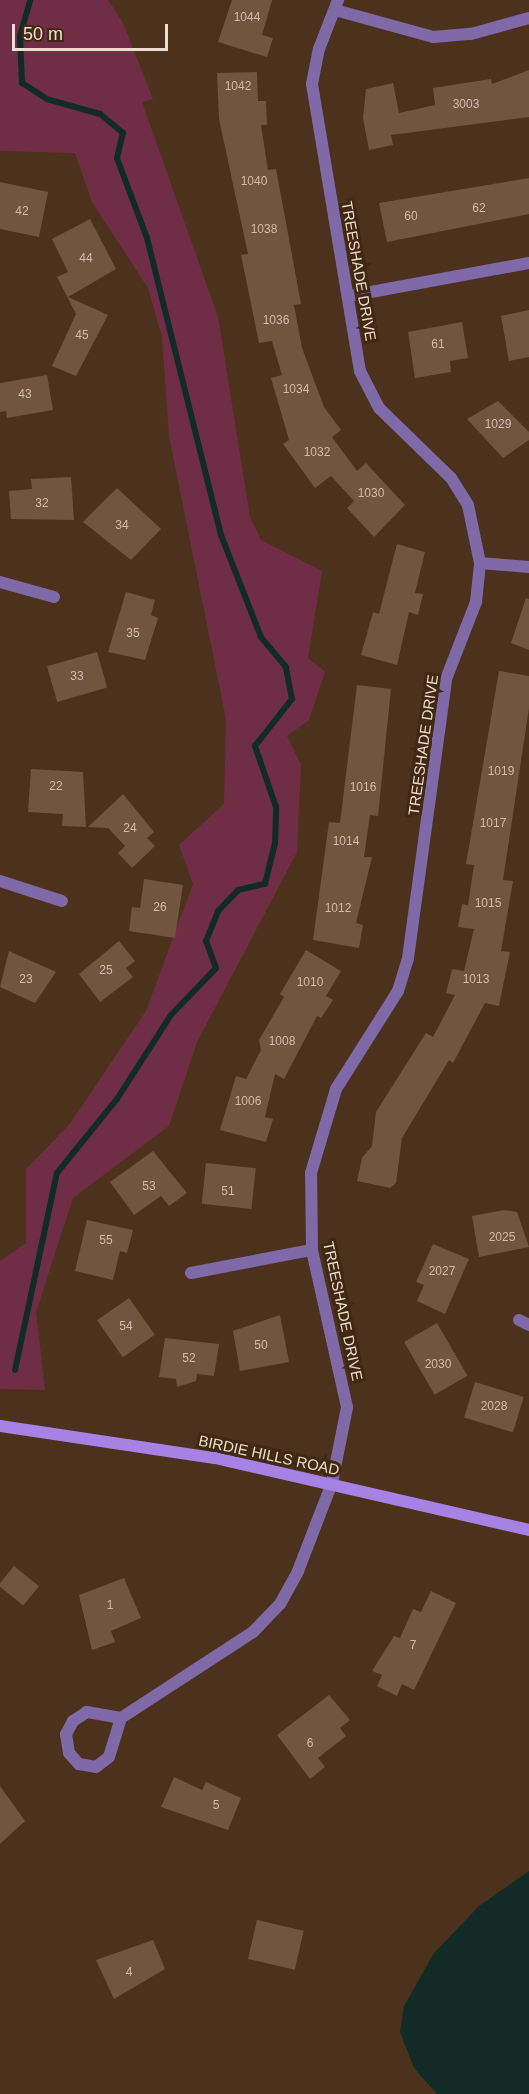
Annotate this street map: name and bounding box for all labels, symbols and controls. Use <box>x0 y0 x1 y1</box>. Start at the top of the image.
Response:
house number: 1044 <box>234 11 260 25</box>
scale bar <box>15 12 171 50</box>
text: 50 m <box>23 24 63 44</box>
house number: 1042 <box>225 80 251 94</box>
house number: 3003 <box>453 98 479 112</box>
house number: 1040 <box>241 175 267 189</box>
street label: TREESHADE DRIVE <box>338 200 380 342</box>
house number: 62 <box>472 202 486 216</box>
house number: 42 <box>15 205 29 219</box>
house number: 60 <box>404 210 418 224</box>
house number: 1038 <box>251 223 277 237</box>
house number: 44 <box>79 252 93 266</box>
house number: 1036 <box>263 314 289 328</box>
house number: 45 <box>75 329 89 343</box>
house number: 61 <box>431 338 445 352</box>
house number: 1034 <box>283 383 309 397</box>
house number: 43 <box>18 388 32 402</box>
house number: 1029 <box>485 418 511 432</box>
house number: 1032 <box>304 446 330 460</box>
house number: 1030 <box>358 487 384 501</box>
house number: 32 <box>35 497 49 511</box>
house number: 34 <box>115 519 129 533</box>
house number: 35 <box>126 627 140 641</box>
house number: 33 <box>70 670 84 684</box>
street label: TREESHADE DRIVE <box>404 674 442 816</box>
house number: 1019 <box>488 765 514 779</box>
house number: 22 <box>49 780 63 794</box>
house number: 1016 <box>350 781 376 795</box>
house number: 1017 <box>480 817 506 831</box>
house number: 24 <box>123 822 137 836</box>
house number: 1014 <box>333 835 359 849</box>
house number: 1015 <box>475 897 501 911</box>
house number: 26 <box>153 901 167 915</box>
house number: 1012 <box>325 902 351 916</box>
house number: 25 <box>99 964 113 978</box>
house number: 23 <box>19 973 33 987</box>
house number: 1013 <box>463 973 489 987</box>
house number: 1010 <box>297 976 323 990</box>
house number: 1008 <box>269 1035 295 1049</box>
house number: 1006 <box>235 1095 261 1109</box>
house number: 53 <box>142 1180 156 1194</box>
house number: 51 <box>221 1185 235 1199</box>
house number: 2025 <box>489 1231 515 1245</box>
house number: 55 <box>99 1234 113 1248</box>
street label: TREESHADE DRIVE <box>319 1240 367 1382</box>
house number: 2027 <box>429 1265 455 1279</box>
house number: 54 <box>119 1320 133 1334</box>
house number: 50 <box>254 1339 268 1353</box>
house number: 52 <box>182 1352 196 1366</box>
house number: 2030 <box>425 1358 451 1372</box>
house number: 2028 <box>481 1400 507 1414</box>
street label: BIRDIE HILLS ROAD <box>197 1431 341 1479</box>
house number: 1 <box>107 1599 113 1613</box>
house number: 7 <box>410 1639 416 1653</box>
house number: 6 <box>307 1737 313 1751</box>
house number: 5 <box>213 1799 219 1813</box>
house number: 4 <box>126 1966 132 1980</box>

